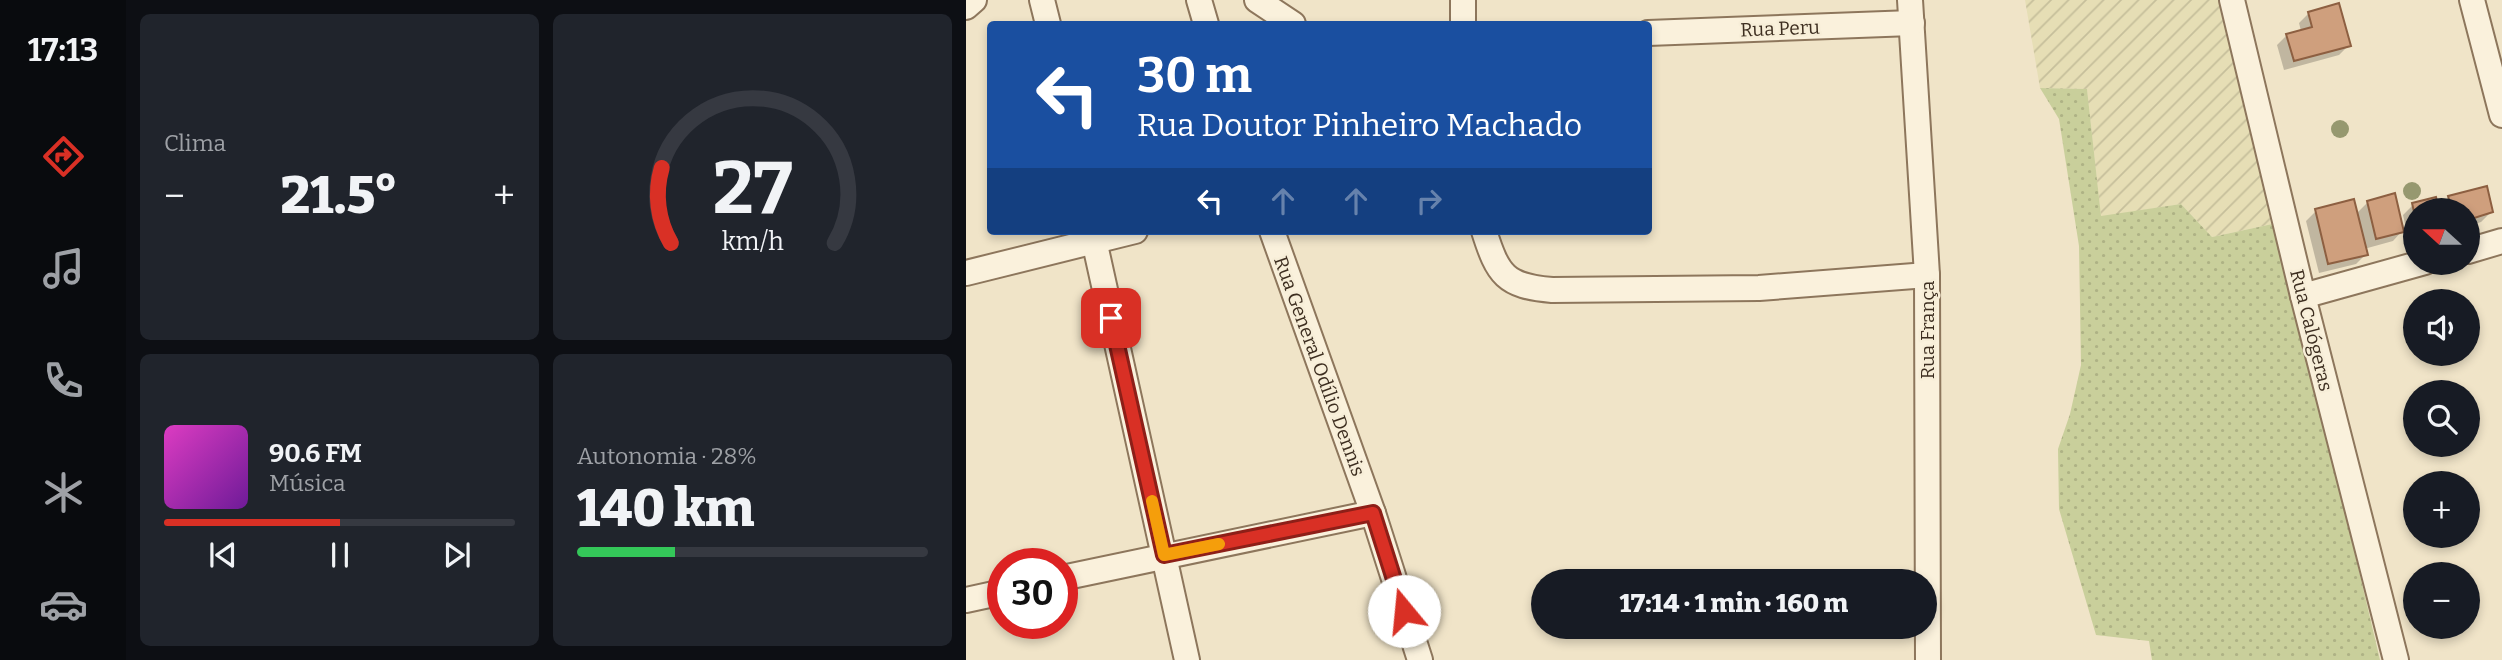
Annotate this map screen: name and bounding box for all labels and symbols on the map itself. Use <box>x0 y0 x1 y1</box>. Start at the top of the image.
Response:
street label: Rua Peru <box>1740 16 1820 41</box>
north arrow <box>2403 198 2480 275</box>
street label: Rua General Odílio Dennis <box>1269 253 1370 479</box>
street label: Rua Calógeras <box>2285 267 2338 393</box>
street label: Rua França <box>1916 280 1939 379</box>
pin <box>1081 288 1141 348</box>
speed limit sign: 30 <box>987 548 1078 639</box>
position arrow <box>1367 574 1441 648</box>

